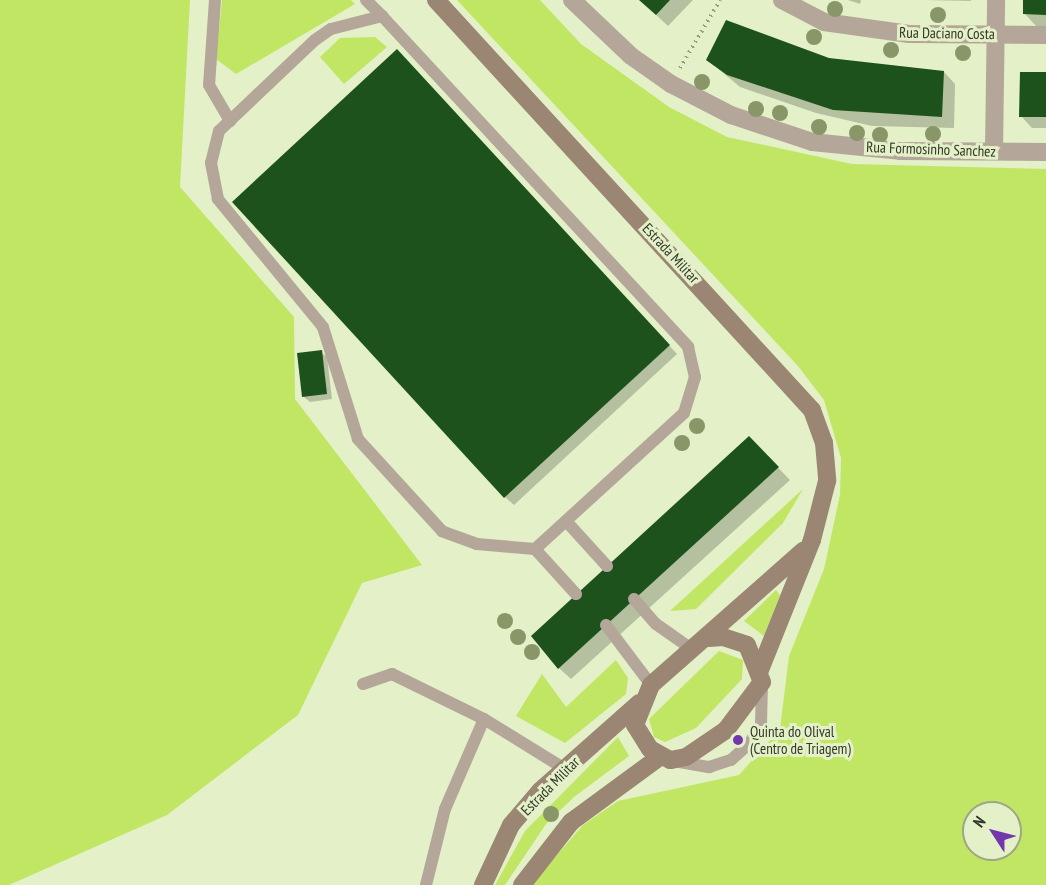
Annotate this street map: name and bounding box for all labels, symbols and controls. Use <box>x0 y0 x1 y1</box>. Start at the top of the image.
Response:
street label: Rua Daciano Costa <box>899 23 995 43</box>
street label: Rua Formosinho Sanchez <box>866 138 996 160</box>
street label: Estrada Militar <box>639 219 703 287</box>
place label: Quinta do Olival (Centro de Triagem) <box>750 722 851 757</box>
marker: Quinta do Olival (Centro de Triagem) <box>731 733 745 747</box>
street label: Estrada Militar <box>517 753 583 819</box>
north arrow <box>962 801 1022 861</box>
text: N <box>968 812 990 831</box>

